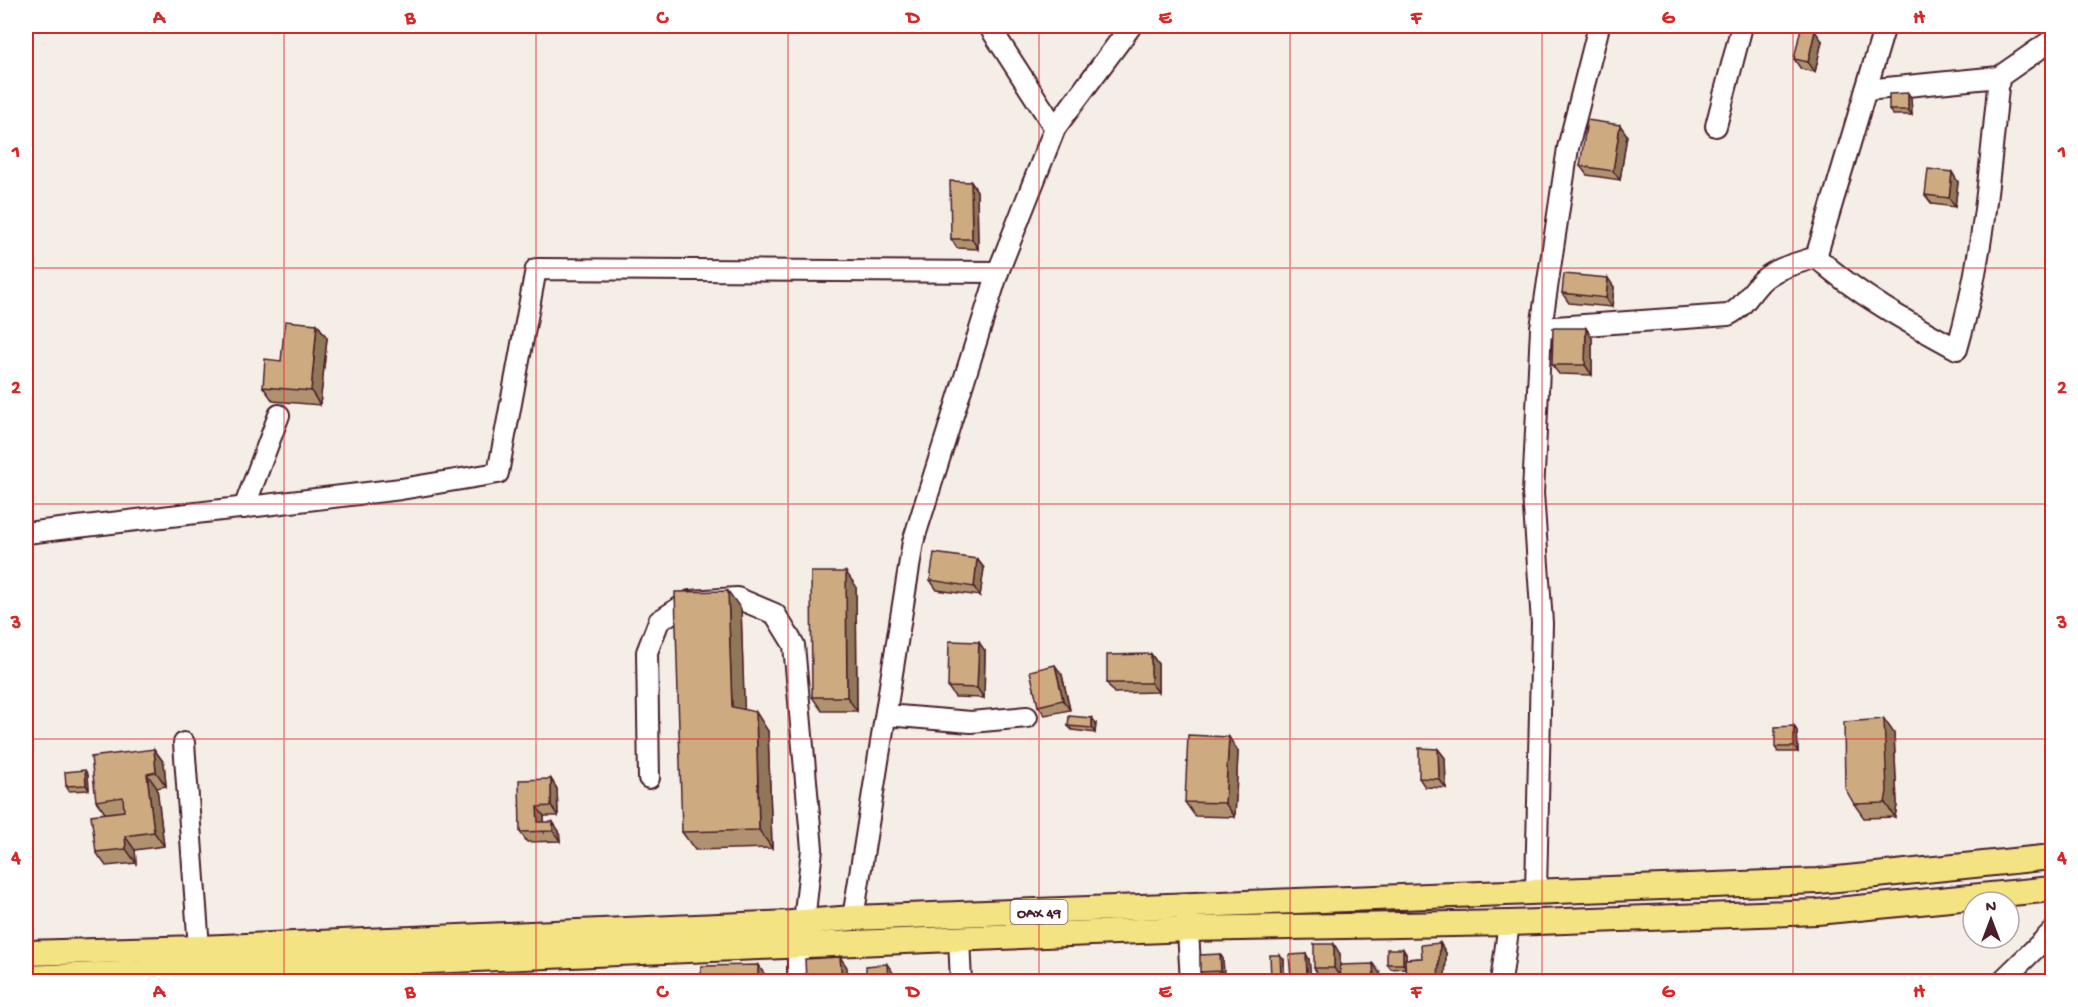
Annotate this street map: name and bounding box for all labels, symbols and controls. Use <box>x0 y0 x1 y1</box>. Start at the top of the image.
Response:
text: A <box>152 8 167 31</box>
text: B <box>404 8 416 31</box>
text: C <box>656 8 670 31</box>
text: D <box>904 8 920 31</box>
text: E <box>1159 8 1173 31</box>
text: F <box>1410 8 1423 31</box>
text: G <box>1662 8 1676 31</box>
text: H <box>1913 8 1925 31</box>
text: 1 <box>11 142 20 165</box>
text: 1 <box>2057 142 2066 165</box>
text: 2 <box>11 378 21 401</box>
text: 2 <box>2057 378 2067 401</box>
text: 3 <box>10 613 21 636</box>
text: 3 <box>2056 613 2067 636</box>
text: 4 <box>10 848 21 871</box>
text: 4 <box>2056 848 2067 871</box>
north arrow <box>1961 890 2021 950</box>
text: N <box>1986 899 1997 918</box>
road number: OAX 49 <box>1010 900 1068 924</box>
text: A <box>152 982 167 1005</box>
text: B <box>404 982 416 1005</box>
text: C <box>656 982 670 1005</box>
text: D <box>904 982 920 1005</box>
text: E <box>1159 982 1173 1005</box>
text: F <box>1410 982 1423 1005</box>
text: G <box>1662 982 1676 1005</box>
text: H <box>1913 982 1925 1005</box>

